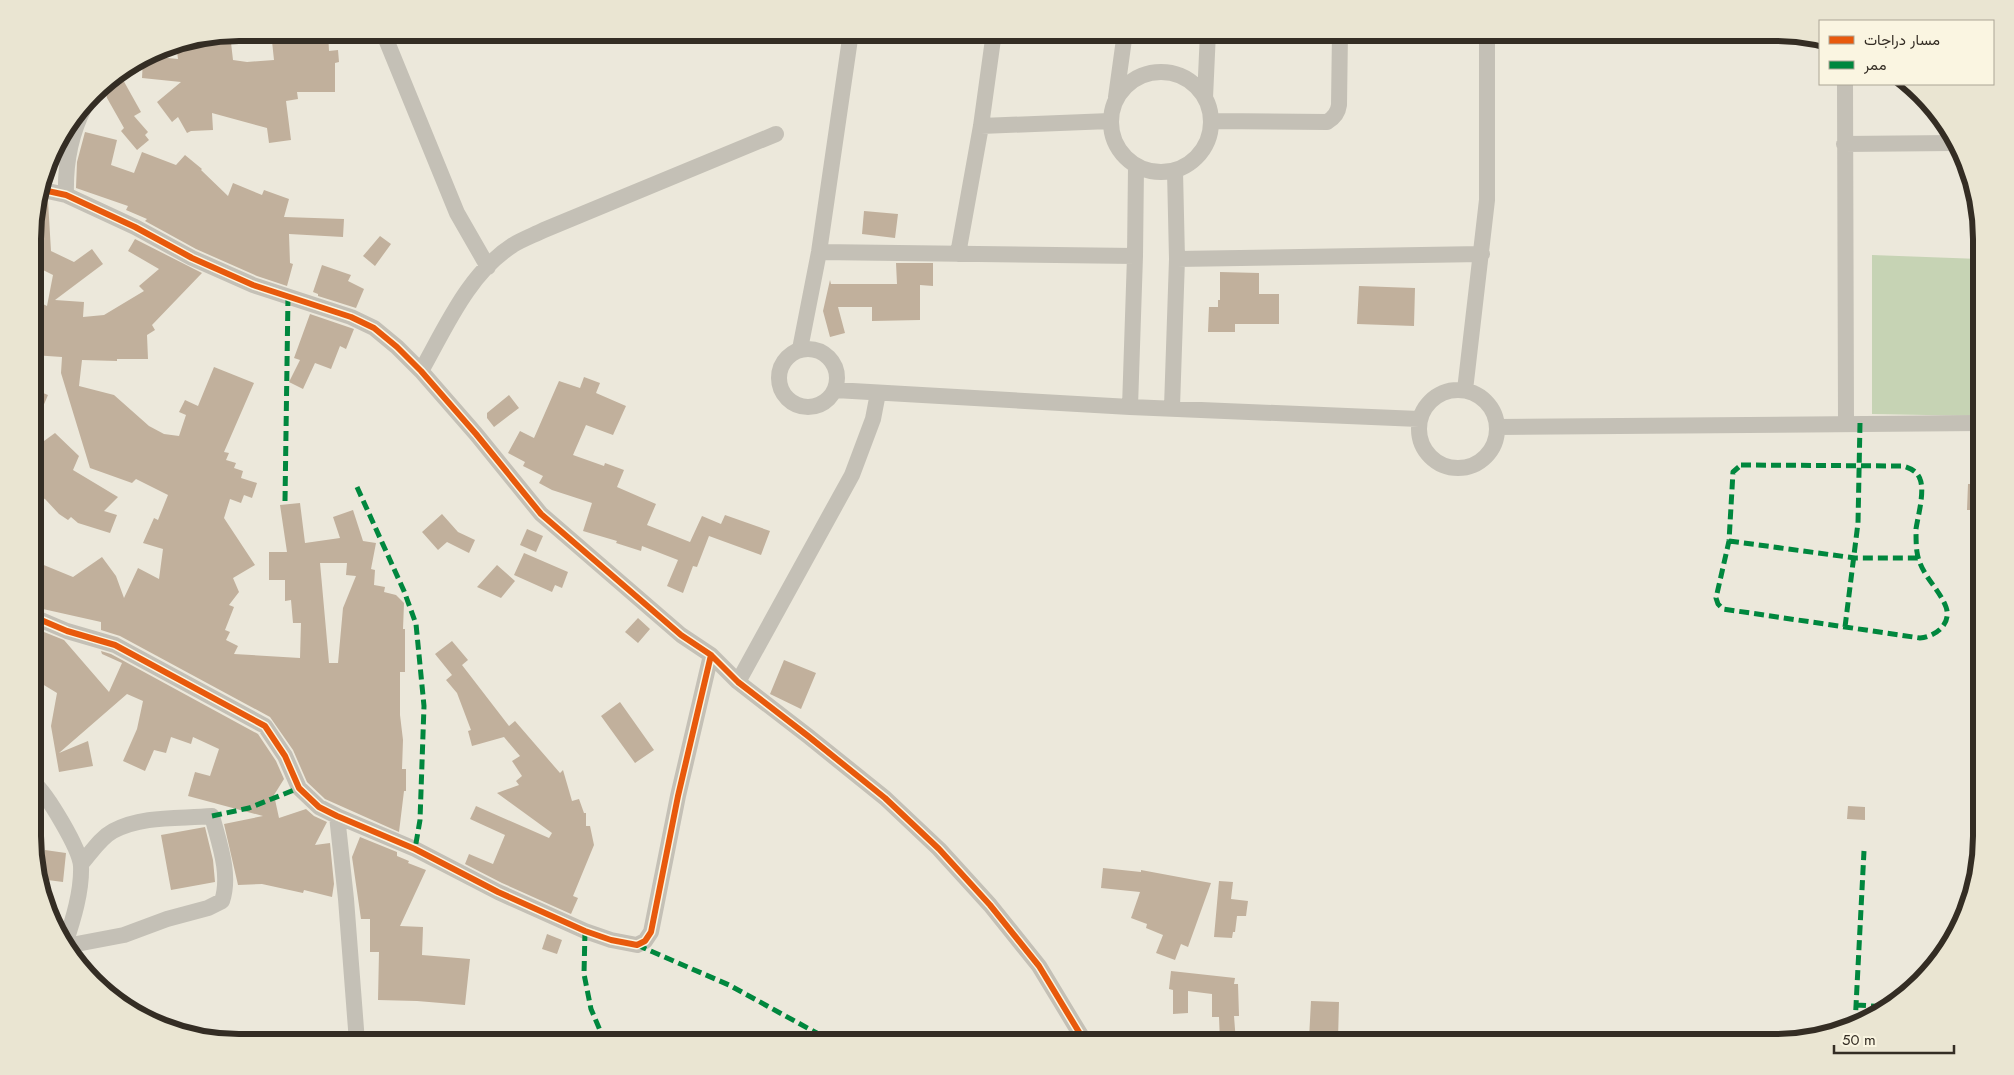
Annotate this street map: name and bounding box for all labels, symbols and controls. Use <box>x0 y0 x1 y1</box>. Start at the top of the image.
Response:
legend <box>1819 20 1994 85</box>
text: مسار دراجات <box>1864 29 1940 51</box>
text: ممر <box>1863 54 1886 76</box>
scale bar <box>1834 1022 1954 1054</box>
text: 50 m <box>1842 1029 1876 1051</box>

